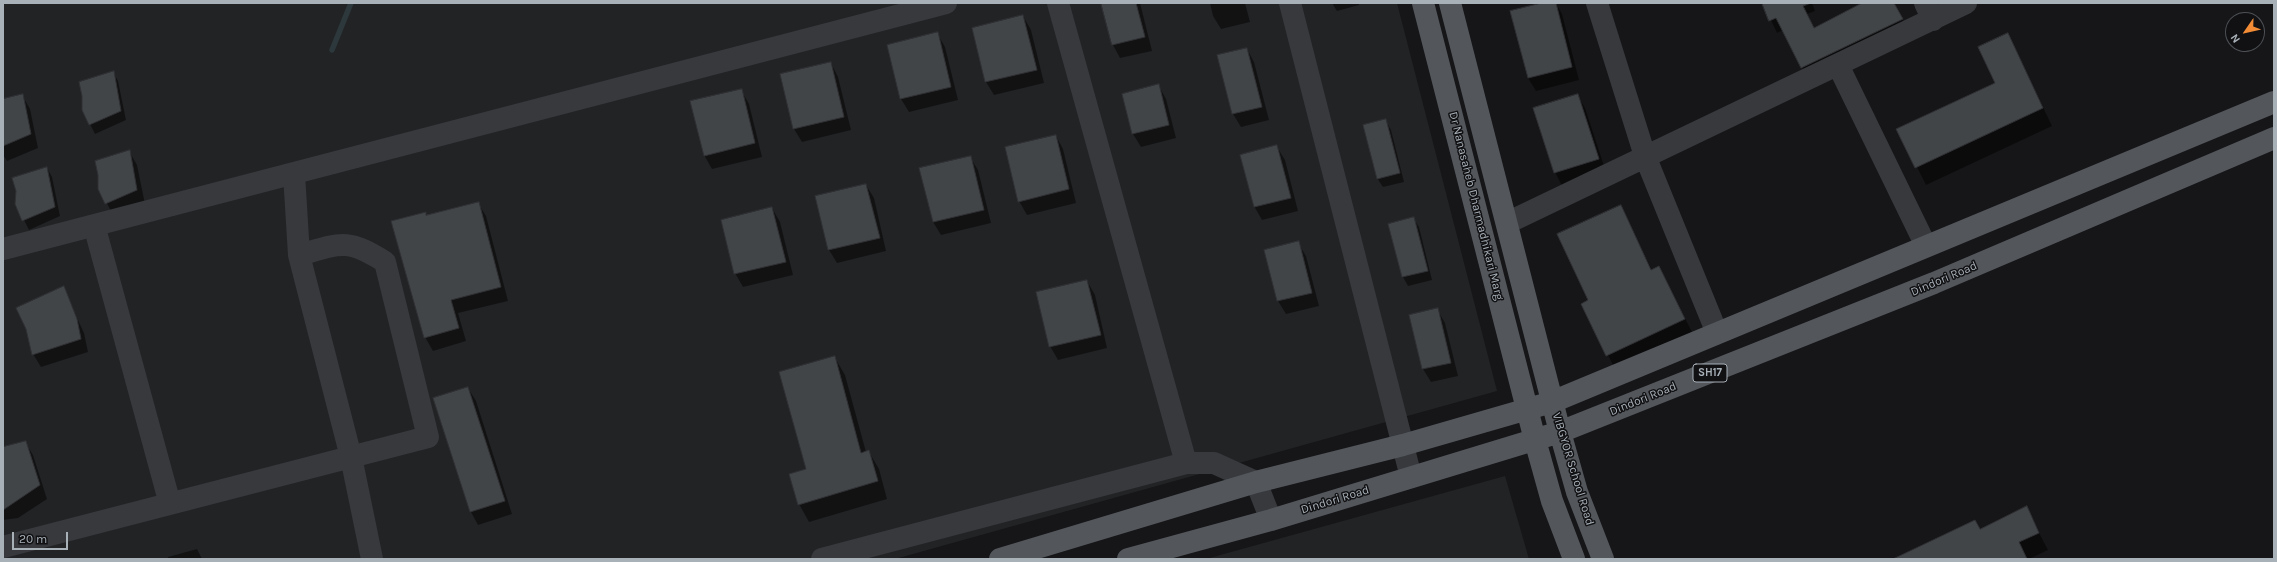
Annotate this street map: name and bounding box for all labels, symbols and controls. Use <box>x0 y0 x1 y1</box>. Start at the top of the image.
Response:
north arrow <box>2225 12 2265 52</box>
text: N <box>2228 32 2243 45</box>
street label: Dr Nanasaheb Dharmadhikari Marg <box>1446 110 1506 302</box>
street label: Dindori Road <box>1909 259 1979 299</box>
road number: SH17 <box>1693 364 1727 382</box>
street label: Dindori Road <box>1607 379 1679 419</box>
street label: VIBGYOR School Road <box>1549 411 1597 527</box>
street label: Dindori Road <box>1299 483 1371 517</box>
scale bar <box>14 524 70 550</box>
text: 20 m <box>19 532 47 546</box>

